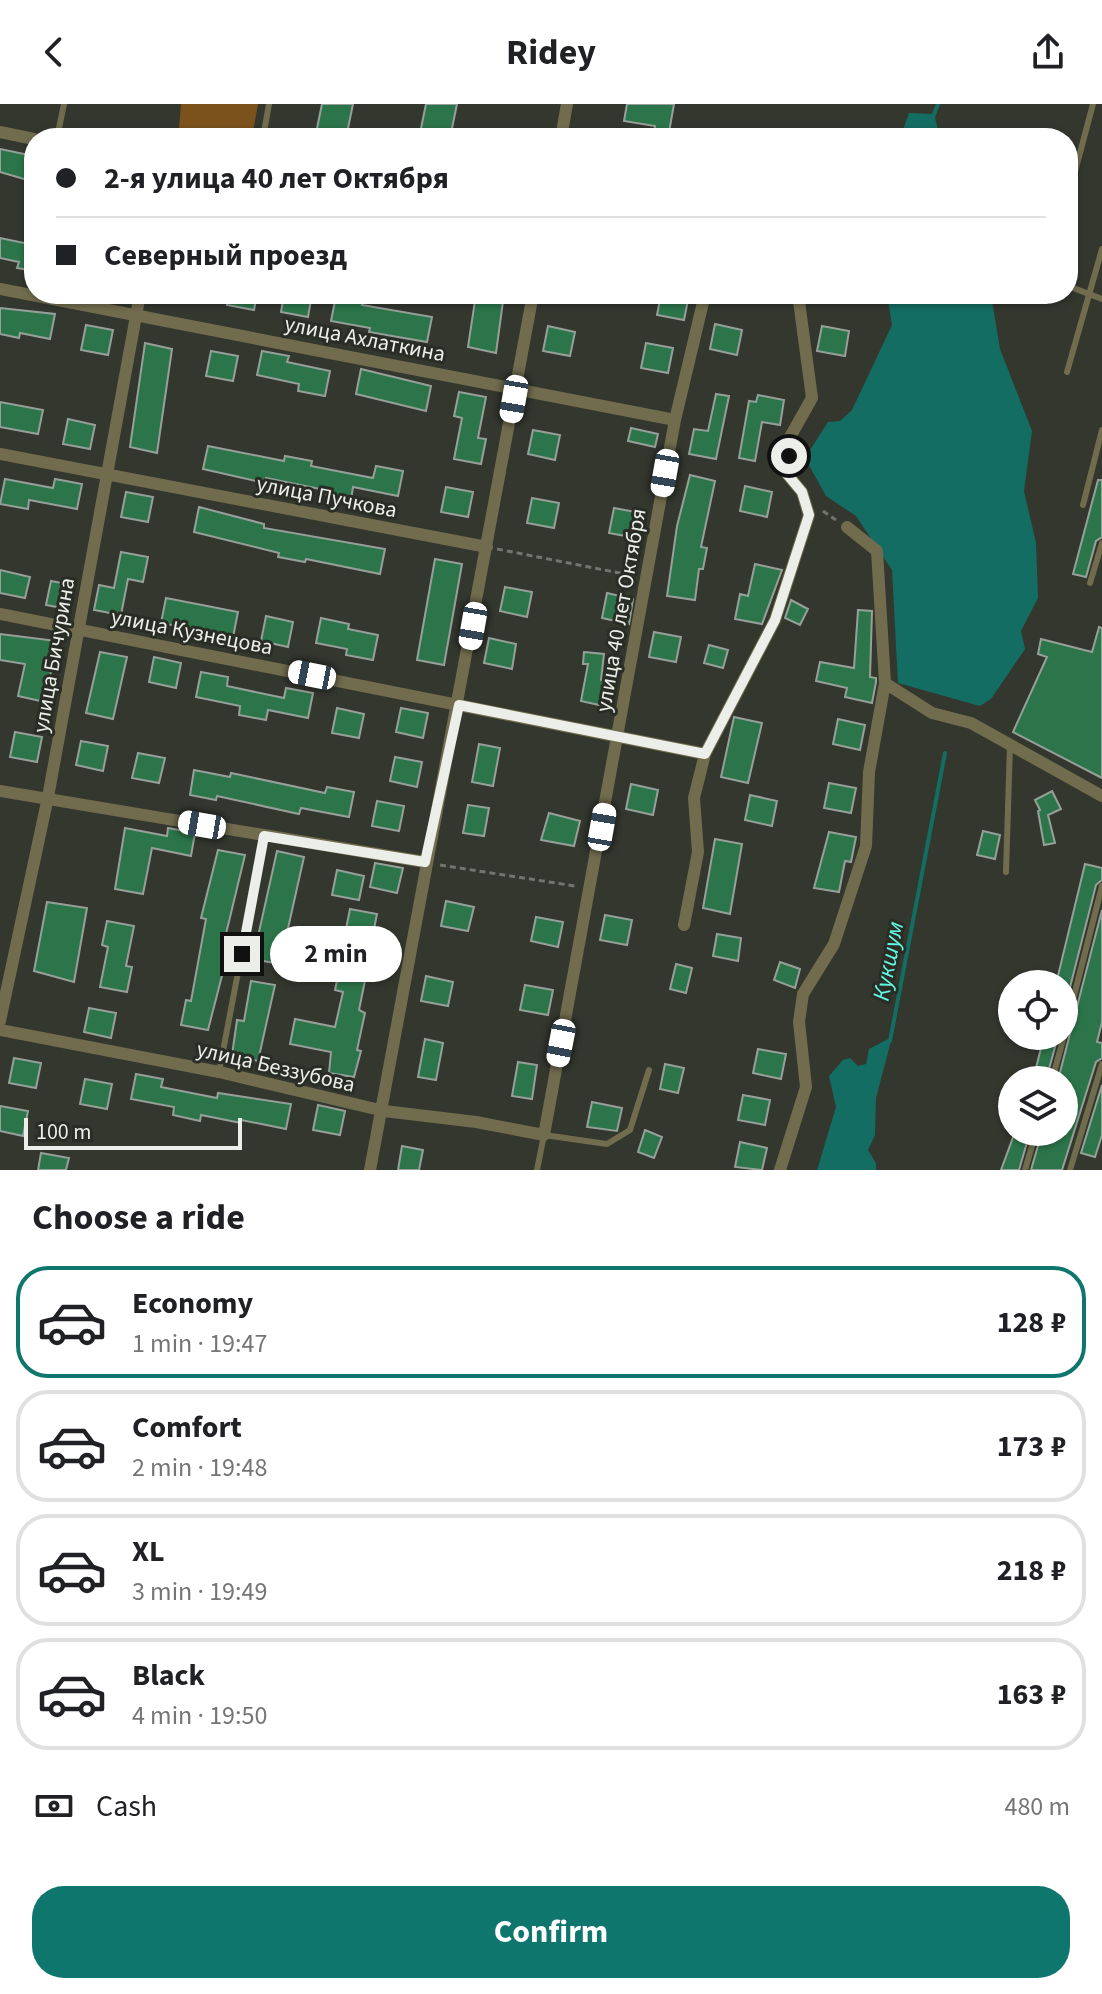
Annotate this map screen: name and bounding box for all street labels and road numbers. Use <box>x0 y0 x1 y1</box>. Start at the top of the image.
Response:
street label: улица Ахлаткина <box>282 308 448 370</box>
street label: улица Пучкова <box>254 468 400 526</box>
street label: улица 40 лет Октября <box>587 506 655 715</box>
street label: улица Бичурина <box>25 575 83 735</box>
street label: улица Кузнецова <box>108 601 275 663</box>
street label: улица Беззубова <box>193 1033 358 1101</box>

